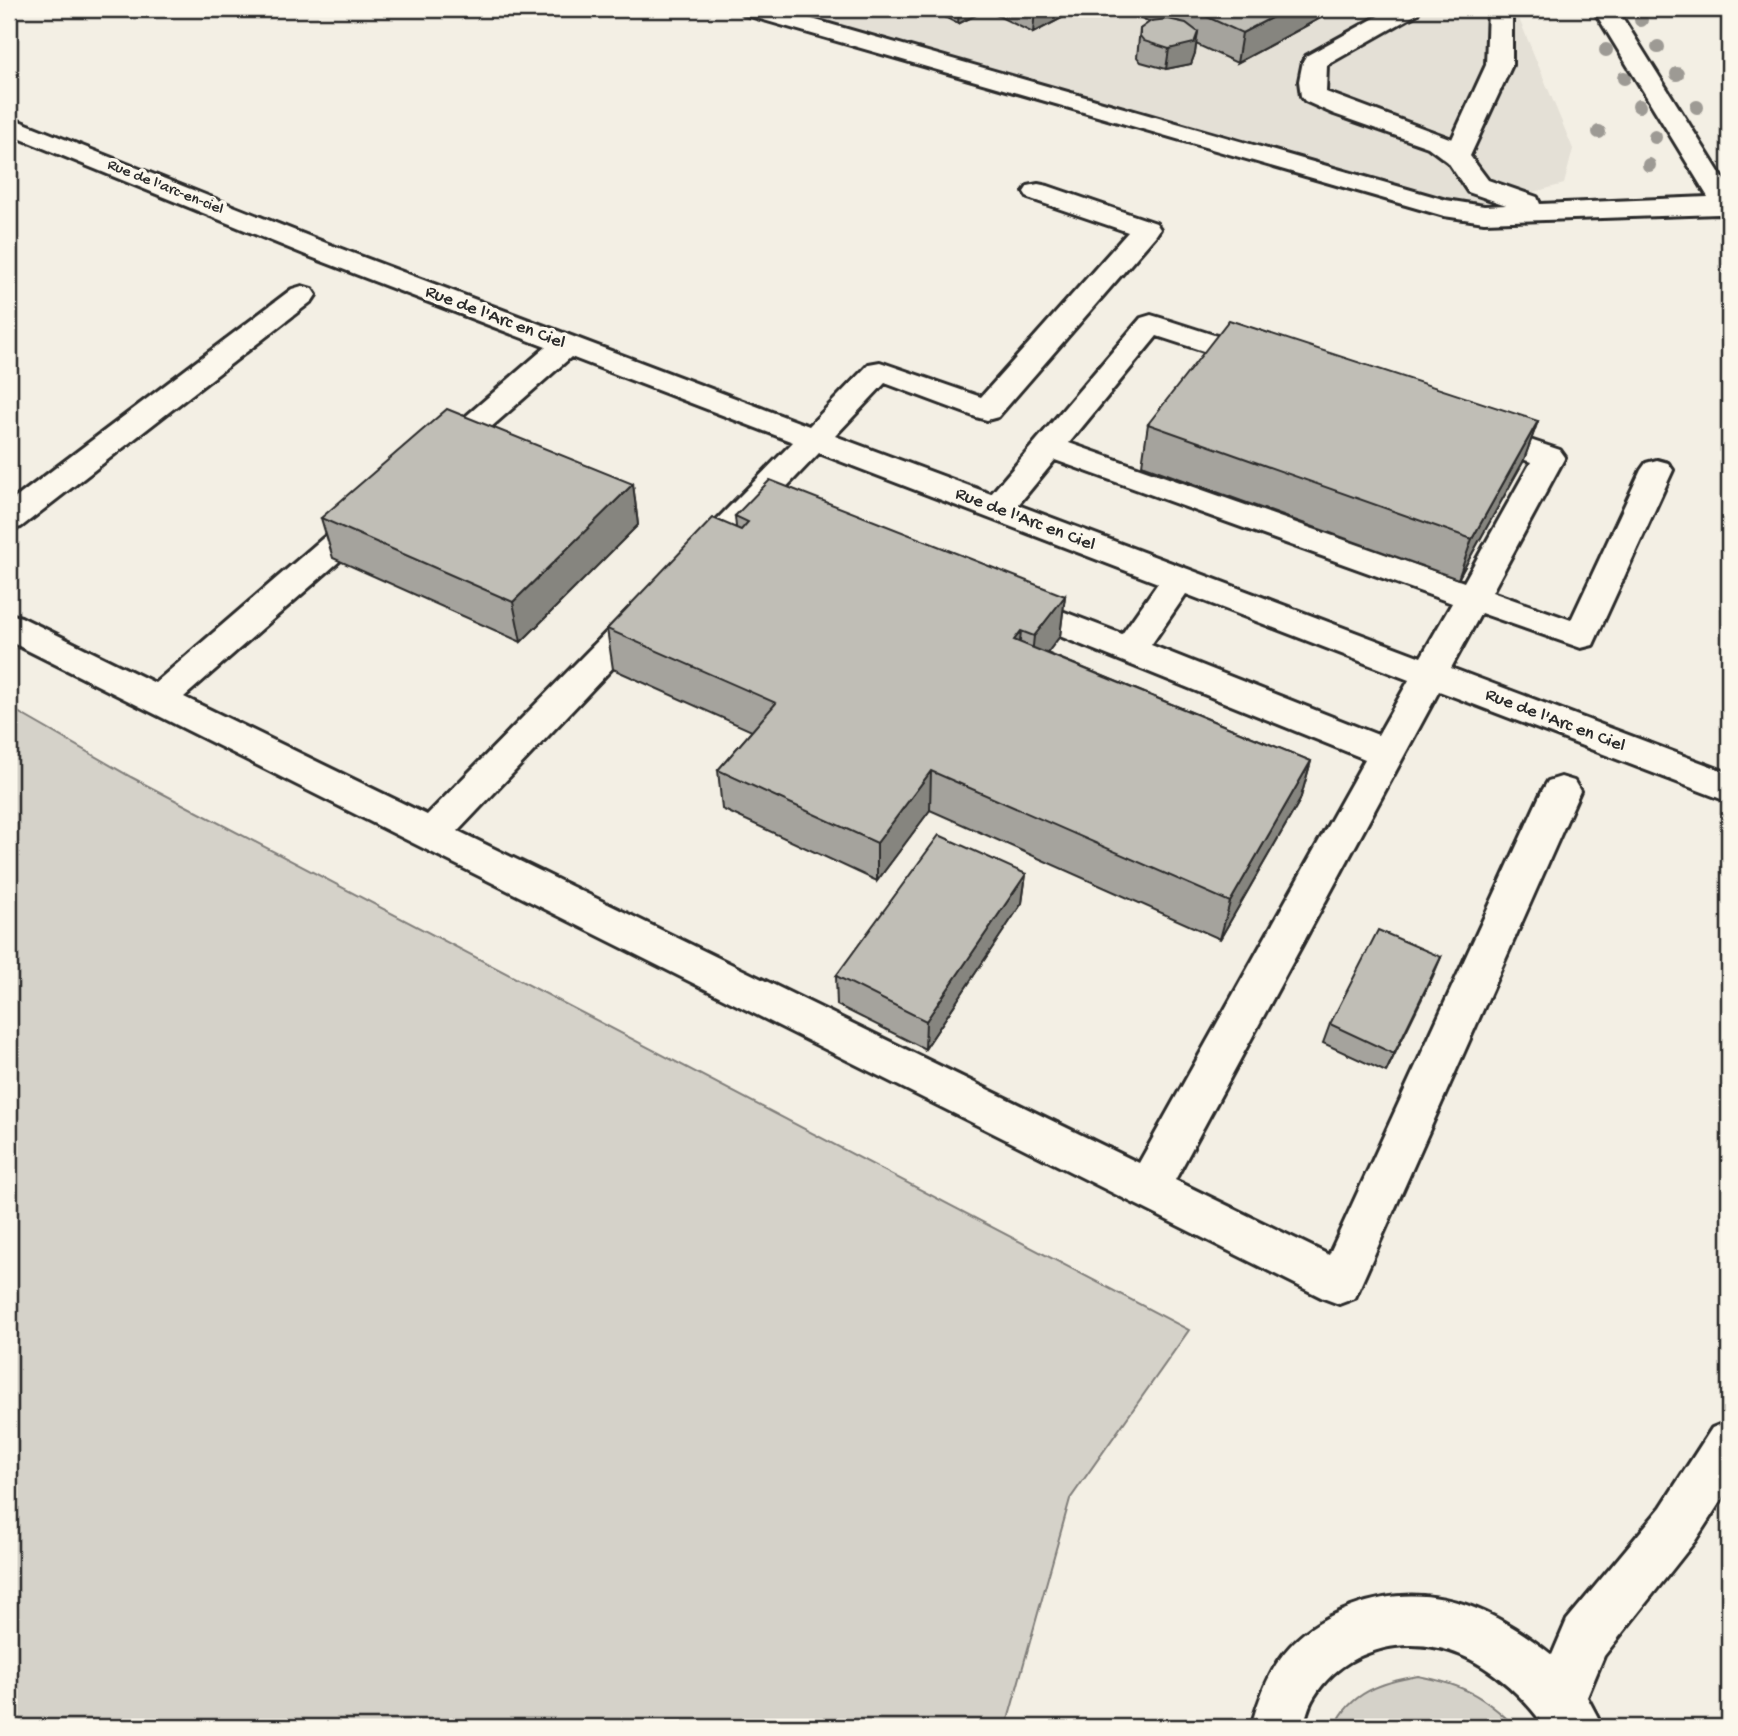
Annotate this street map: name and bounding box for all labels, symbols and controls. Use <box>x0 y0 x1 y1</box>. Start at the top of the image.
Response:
street label: Rue de l'arc-en-ciel <box>104 156 226 220</box>
street label: Rue de l'Arc en Ciel <box>422 281 568 355</box>
street label: Rue de l'Arc en Ciel <box>952 483 1098 557</box>
street label: Rue de l'Arc en Ciel <box>1482 684 1628 758</box>

